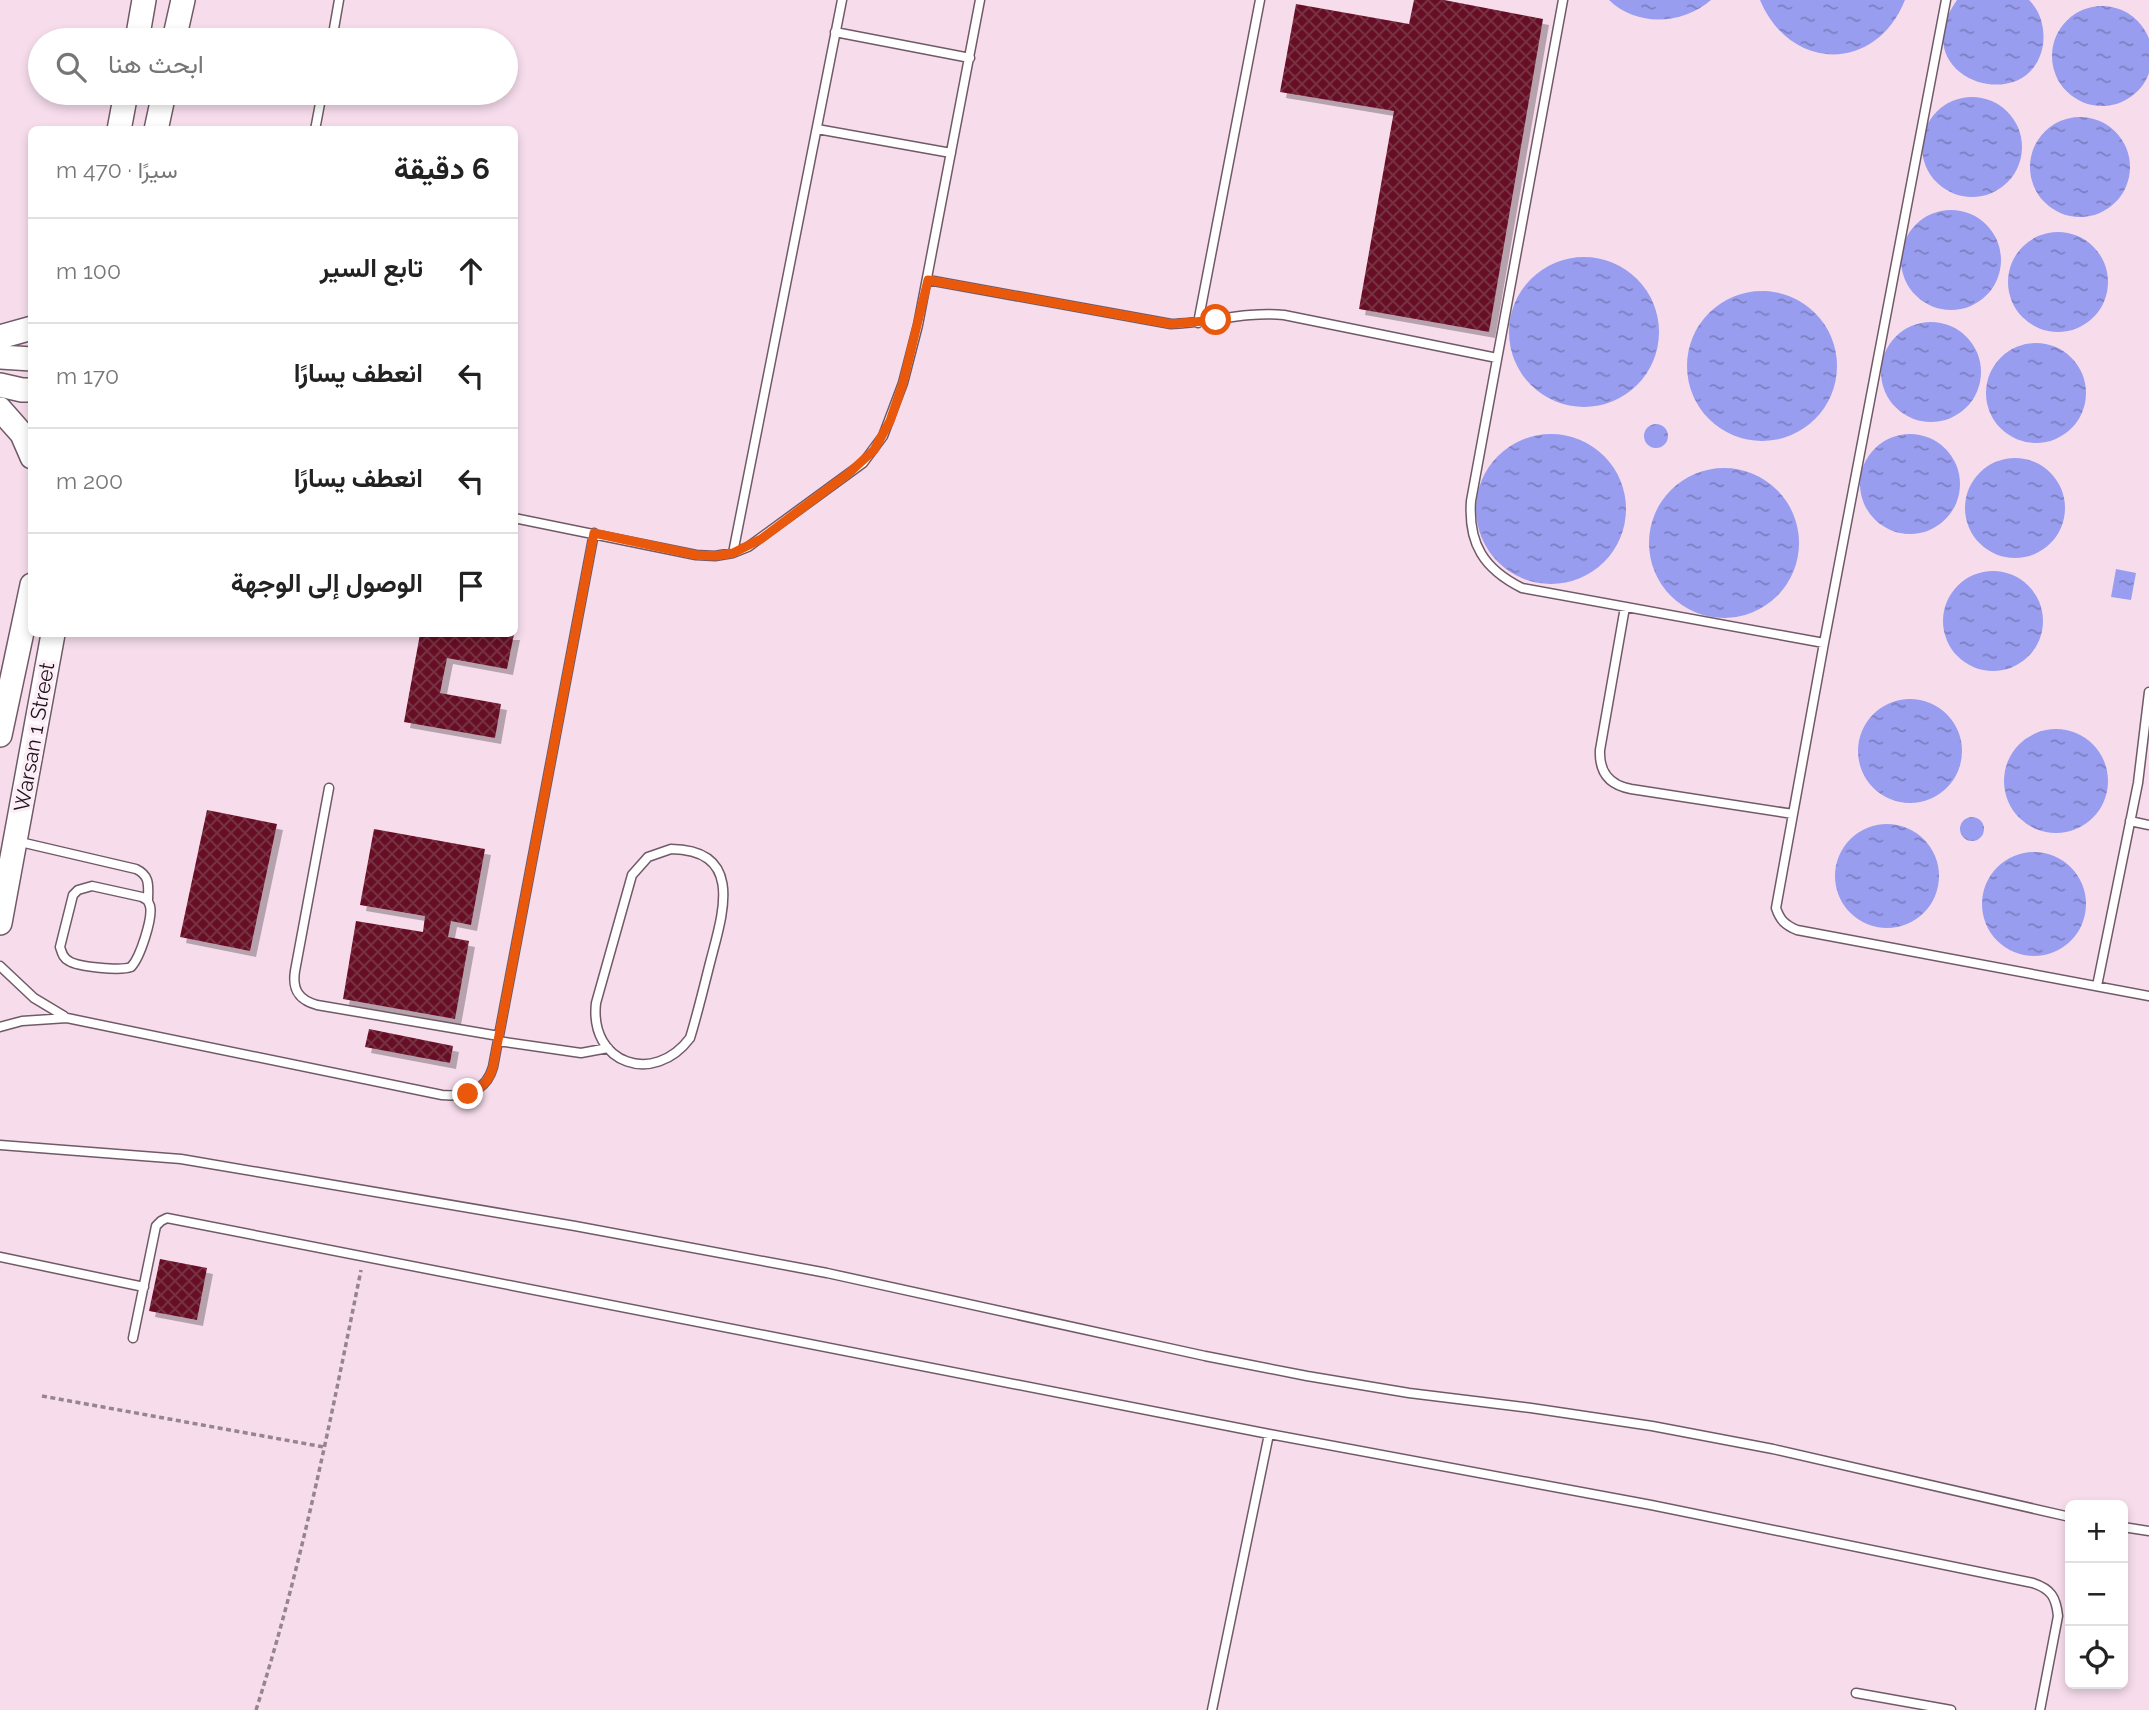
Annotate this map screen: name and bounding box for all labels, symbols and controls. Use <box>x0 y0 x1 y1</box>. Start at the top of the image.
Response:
search box <box>28 28 518 105</box>
icon: search <box>52 48 90 86</box>
text: ابحث هنا <box>108 49 204 79</box>
text: 6 دقيقة <box>394 151 490 186</box>
text: سيرًا · 470 m <box>56 156 178 183</box>
icon: ahead <box>452 252 490 290</box>
text: تابع السير <box>320 253 423 283</box>
text: 100 m <box>56 257 121 284</box>
route start <box>1200 304 1231 335</box>
icon: left <box>452 357 490 395</box>
text: انعطف يسارًا <box>294 358 423 388</box>
text: 170 m <box>56 362 119 389</box>
icon: left <box>452 462 490 500</box>
text: انعطف يسارًا <box>294 463 423 493</box>
text: 200 m <box>56 467 123 494</box>
icon: arrive <box>452 567 490 605</box>
text: الوصول إلى الوجهة <box>231 568 423 598</box>
street label: Warsan 1 Street <box>9 660 59 814</box>
route end <box>452 1078 483 1109</box>
map controls <box>2065 1500 2128 1689</box>
button: + <box>2065 1500 2128 1563</box>
button: − <box>2065 1563 2128 1626</box>
button: locate <box>2065 1626 2128 1689</box>

